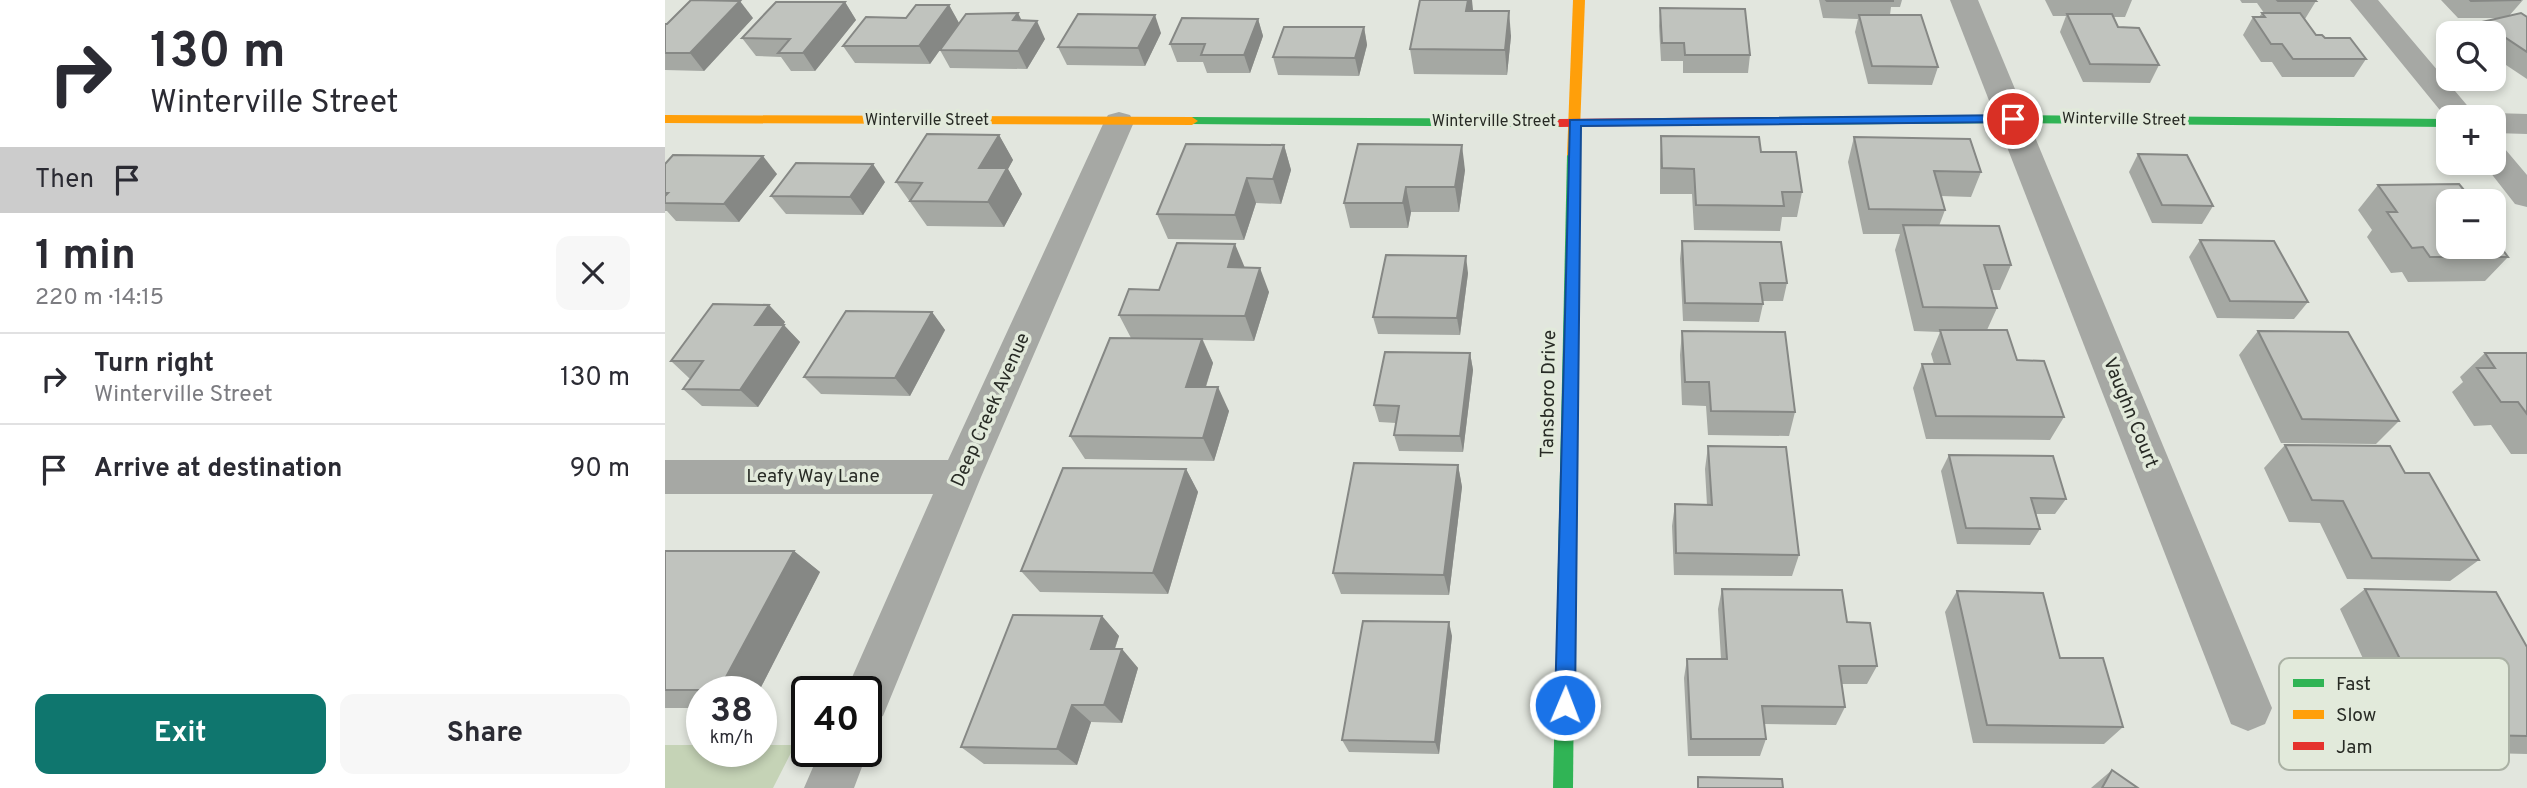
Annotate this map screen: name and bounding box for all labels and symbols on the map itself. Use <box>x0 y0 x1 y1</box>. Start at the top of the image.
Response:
pin <box>1983 89 2043 149</box>
street label: Winterville Street <box>2062 109 2186 131</box>
street label: Winterville Street <box>865 111 989 131</box>
street label: Winterville Street <box>1432 112 1556 132</box>
street label: Deep Creek Avenue <box>946 329 1036 491</box>
street label: Tansboro Drive <box>1536 330 1562 458</box>
street label: Vaughn Court <box>2097 354 2163 472</box>
street label: Leafy Way Lane <box>746 465 880 489</box>
legend <box>2279 658 2509 770</box>
position arrow <box>1528 668 1602 742</box>
text: Fast <box>2336 673 2371 697</box>
speed limit sign: 40 <box>791 676 882 767</box>
text: Slow <box>2336 704 2376 728</box>
text: Jam <box>2336 736 2373 760</box>

